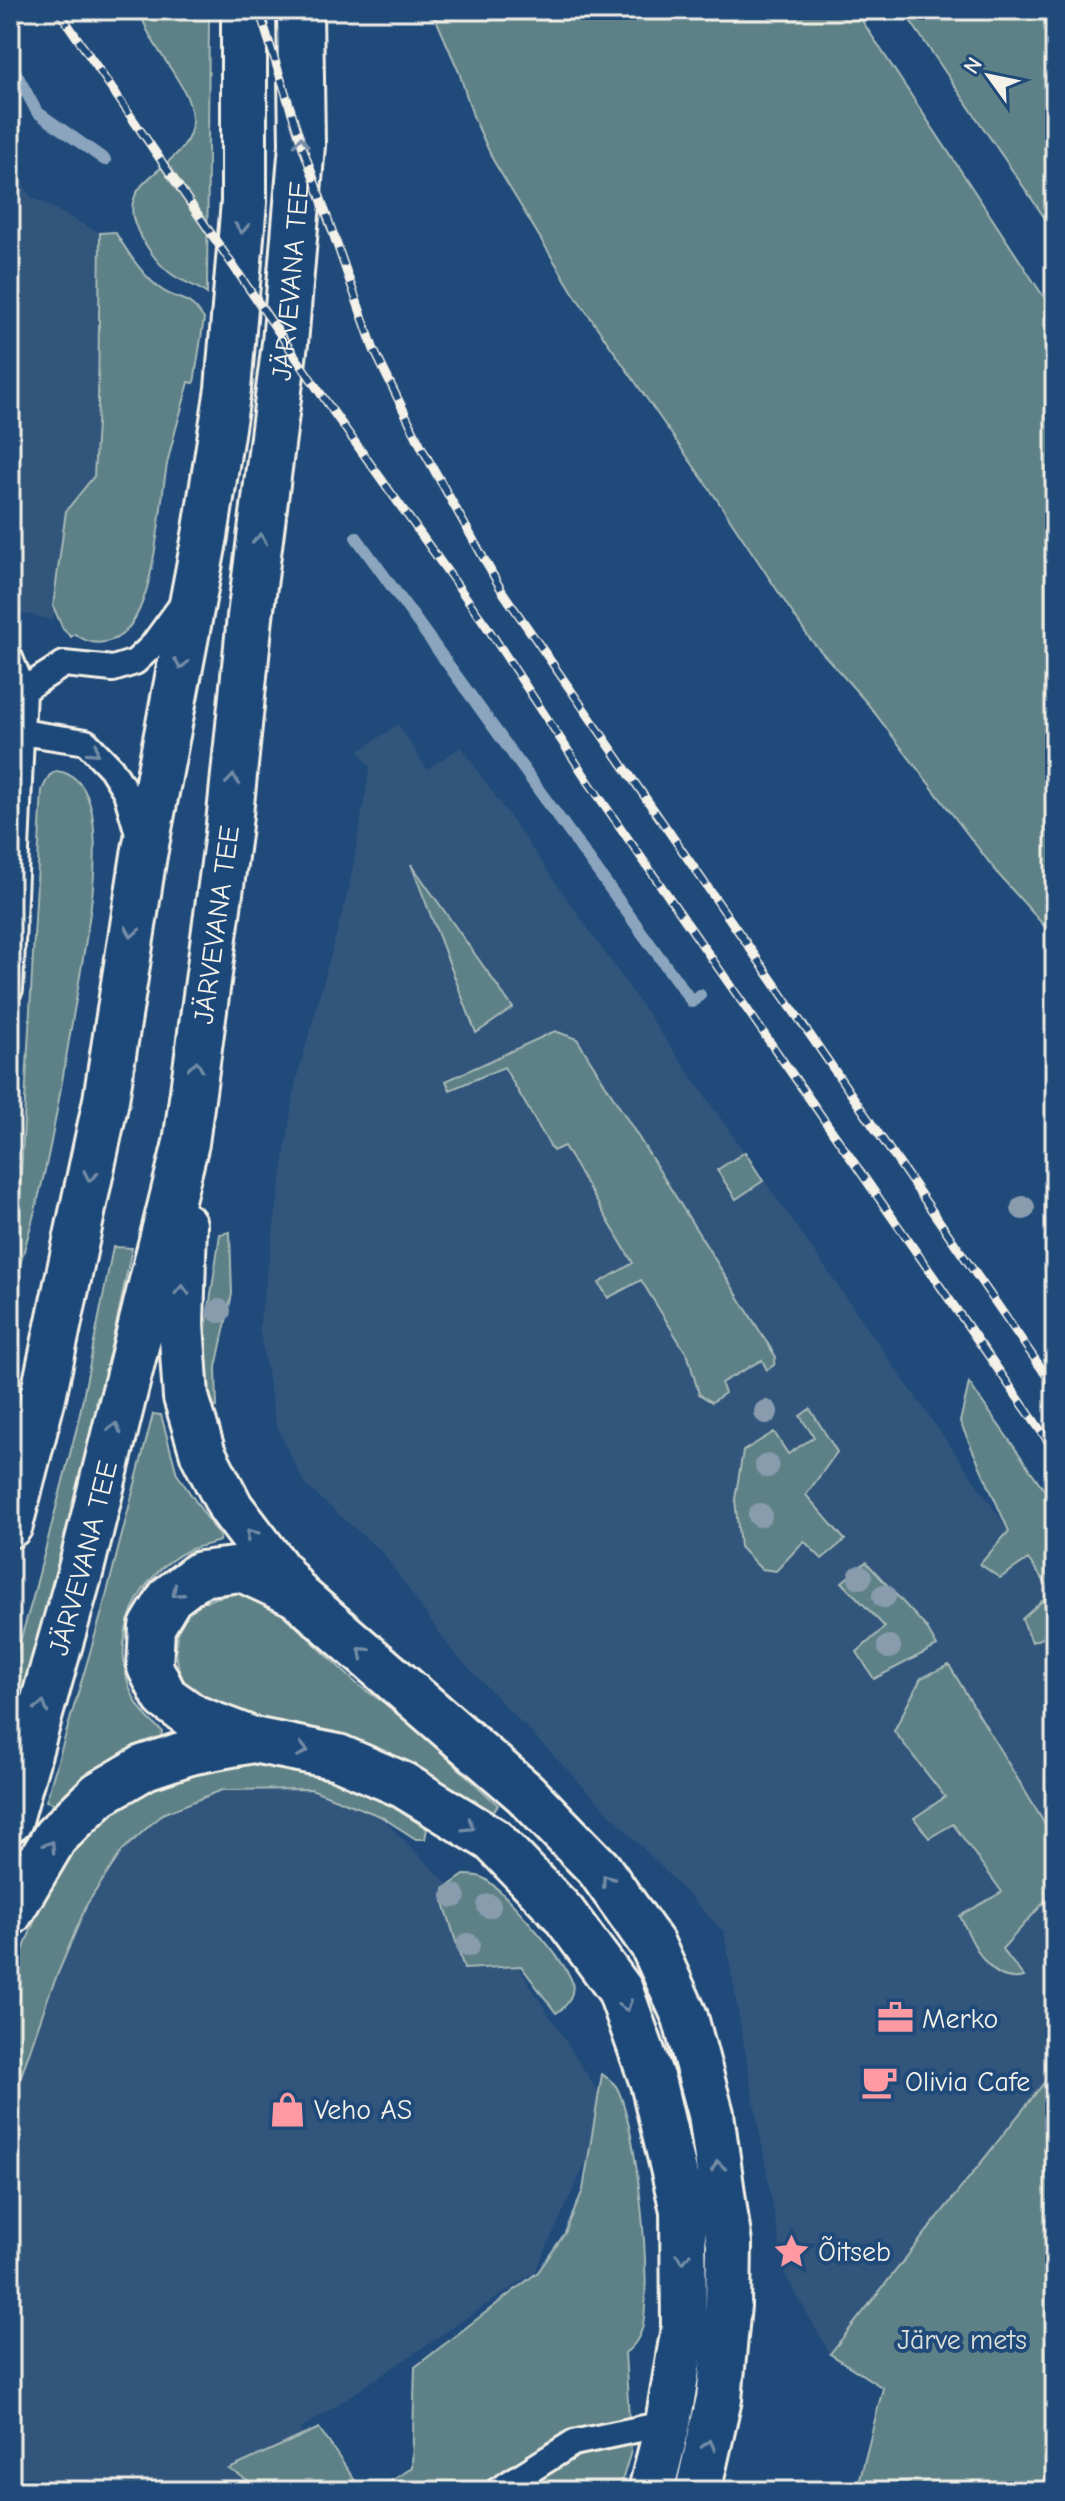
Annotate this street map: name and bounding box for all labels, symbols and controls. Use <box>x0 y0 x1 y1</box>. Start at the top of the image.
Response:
north arrow <box>949 36 1029 116</box>
text: N <box>958 53 988 79</box>
one-way arrow <box>292 135 310 148</box>
street label: JÄRVEVANA TEE <box>265 180 316 382</box>
one-way arrow <box>234 222 251 235</box>
one-way arrow <box>251 532 268 545</box>
one-way arrow <box>173 657 190 670</box>
one-way arrow <box>85 742 99 756</box>
one-way arrow <box>225 773 242 786</box>
street label: JÄRVEVANA TEE <box>187 824 246 1026</box>
one-way arrow <box>124 926 141 939</box>
one-way arrow <box>187 1059 204 1073</box>
one-way arrow <box>82 1169 99 1182</box>
one-way arrow <box>173 1283 191 1296</box>
one-way arrow <box>106 1422 123 1436</box>
street label: JÄRVEVANA TEE <box>42 1458 124 1659</box>
one-way arrow <box>246 1528 260 1543</box>
one-way arrow <box>172 1583 187 1597</box>
one-way arrow <box>357 1648 372 1662</box>
one-way arrow <box>33 1700 49 1714</box>
one-way arrow <box>296 1740 310 1757</box>
one-way arrow <box>460 1816 475 1832</box>
one-way arrow <box>40 1841 55 1855</box>
one-way arrow <box>602 1875 617 1889</box>
one-way arrow <box>616 1998 632 2012</box>
office icon: Merko <box>877 1999 915 2037</box>
place label: Merko <box>922 2003 998 2035</box>
cafe icon: Olivia Cafe <box>860 2062 898 2100</box>
place label: Olivia Cafe <box>905 2066 1030 2098</box>
shop icon: Veho AS <box>269 2090 307 2128</box>
place label: Veho AS <box>314 2094 412 2126</box>
one-way arrow <box>710 2159 727 2173</box>
place icon: Õitseb <box>773 2232 811 2270</box>
place label: Õitseb <box>818 2235 891 2268</box>
one-way arrow <box>675 2252 692 2265</box>
park label: Järve mets <box>897 2324 1027 2356</box>
one-way arrow <box>700 2439 717 2453</box>

